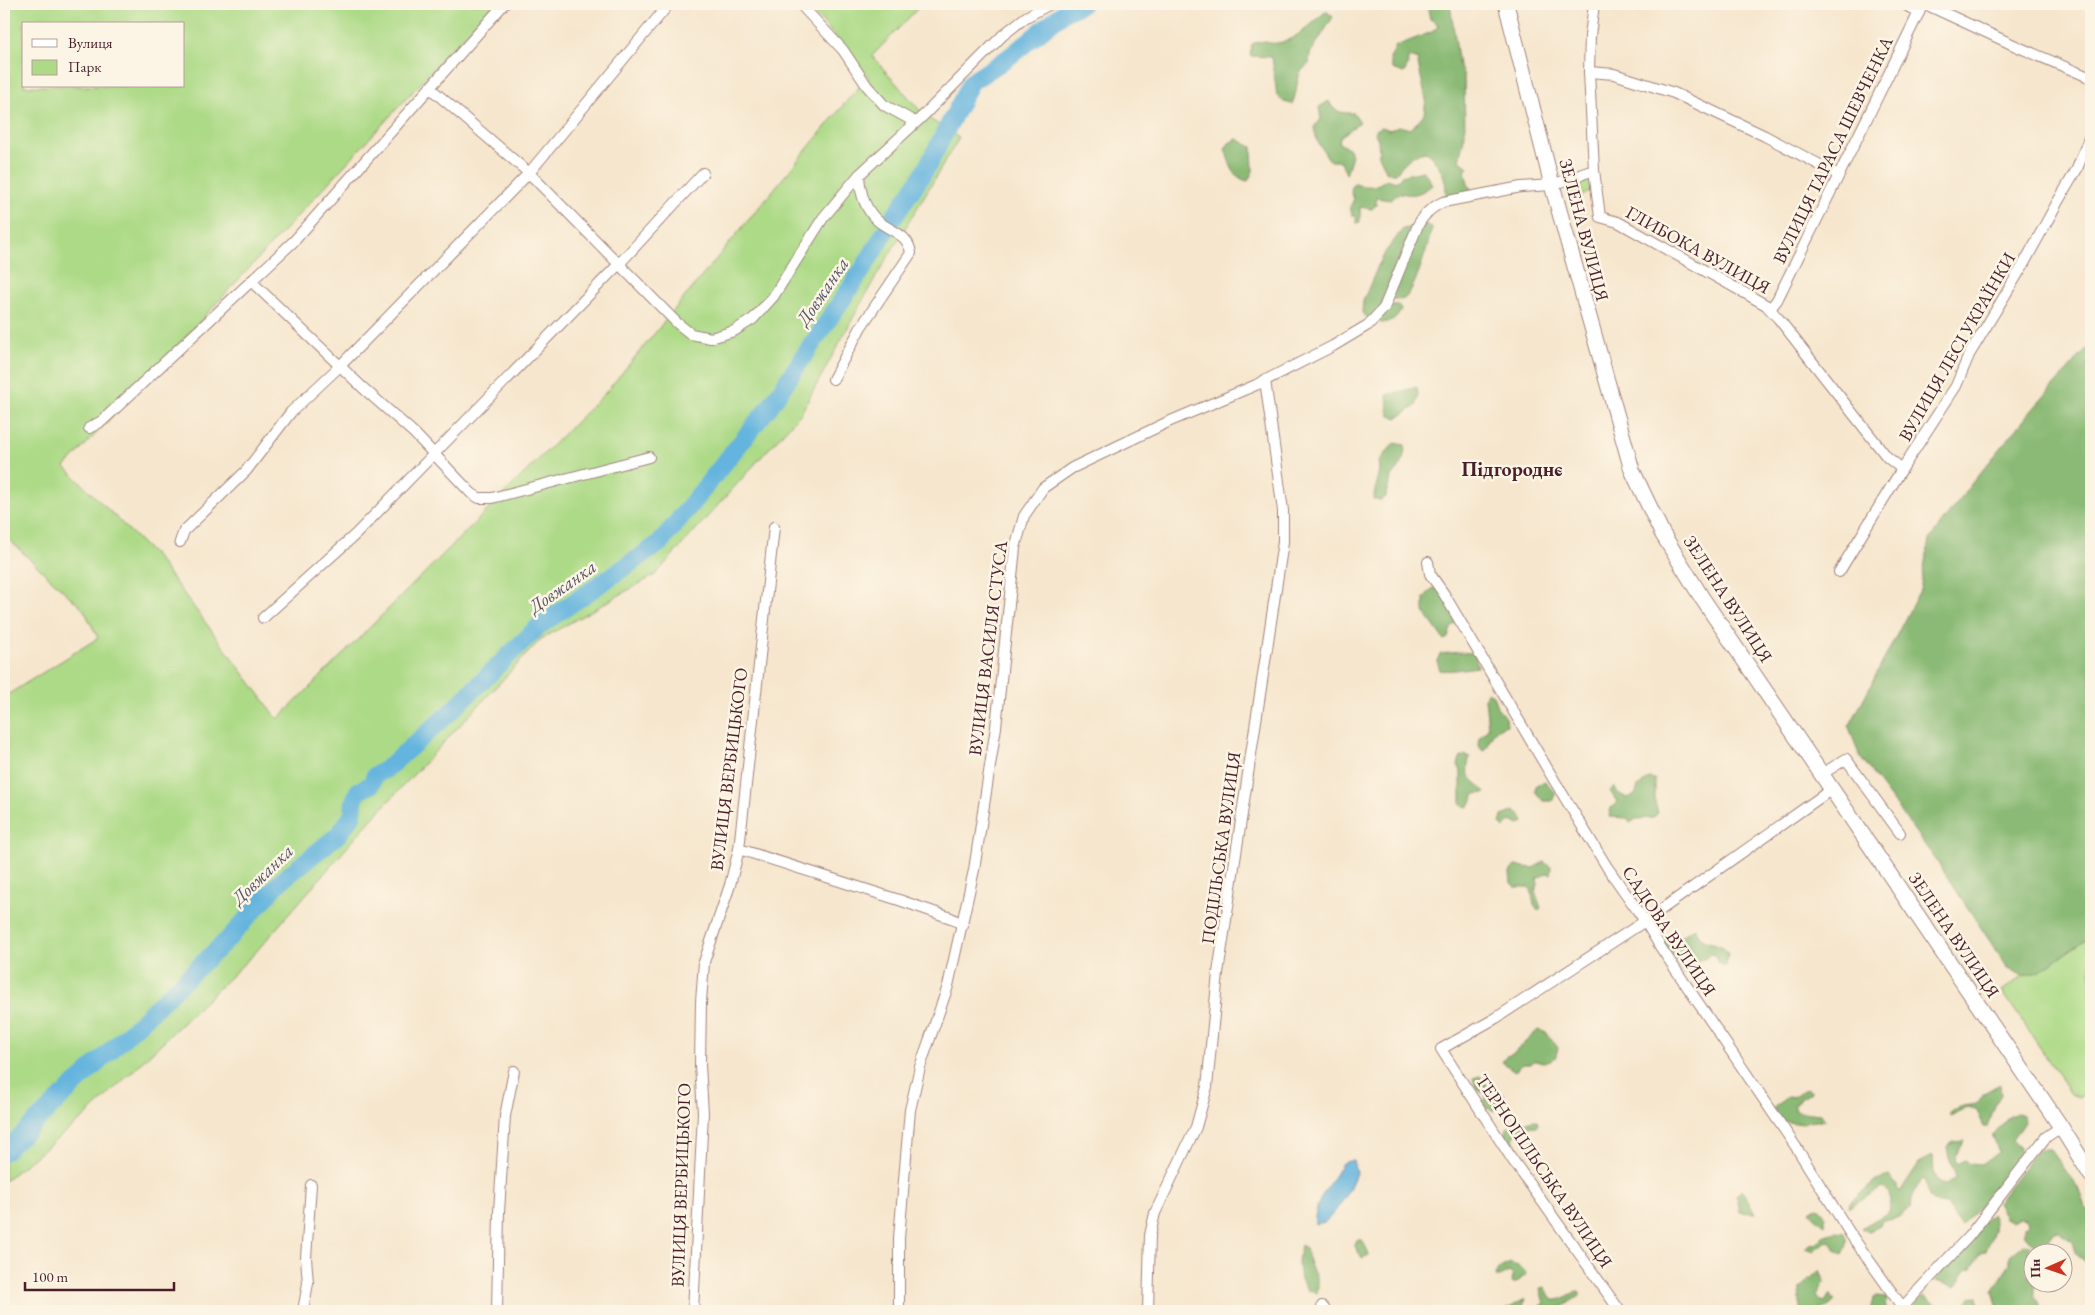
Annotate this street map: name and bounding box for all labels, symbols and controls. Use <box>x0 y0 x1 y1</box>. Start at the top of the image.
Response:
legend <box>22 22 185 88</box>
street label: ВУЛИЦЯ ТАРАСА ШЕВЧЕНКА <box>1767 32 1898 267</box>
text: Вулиця <box>68 33 113 52</box>
text: Парк <box>68 57 101 76</box>
street label: ЗЕЛЕНА ВУЛИЦЯ <box>1554 156 1615 304</box>
street label: ГЛИБОКА ВУЛИЦЯ <box>1622 200 1774 299</box>
street label: ВУЛИЦЯ ЛЕСІ УКРАЇНКИ <box>1893 248 2020 445</box>
water label: Довжанка <box>789 252 854 332</box>
district label: Підгороднє <box>1461 456 1563 482</box>
street label: ЗЕЛЕНА ВУЛИЦЯ <box>1679 531 1778 667</box>
street label: ВУЛИЦЯ ВАСИЛЯ СТУСА <box>963 539 1012 757</box>
water label: Довжанка <box>522 554 601 620</box>
street label: ВУЛИЦЯ ВЕРБИЦЬКОГО <box>705 666 752 872</box>
street label: ПОДІЛЬСЬКА ВУЛИЦЯ <box>1196 750 1245 946</box>
water label: Довжанка <box>225 839 299 912</box>
street label: САДОВА ВУЛИЦЯ <box>1617 861 1721 1000</box>
street label: ЗЕЛЕНА ВУЛИЦЯ <box>1904 867 2005 1002</box>
street label: ТЕРНОПІЛЬСЬКА ВУЛИЦЯ <box>1471 1069 1618 1272</box>
street label: ВУЛИЦЯ ВЕРБИЦЬКОГО <box>665 1082 696 1288</box>
north arrow <box>2022 1242 2072 1292</box>
text: Пн <box>2026 1259 2044 1278</box>
scale bar <box>25 1260 174 1292</box>
text: 100 m <box>32 1267 69 1286</box>

